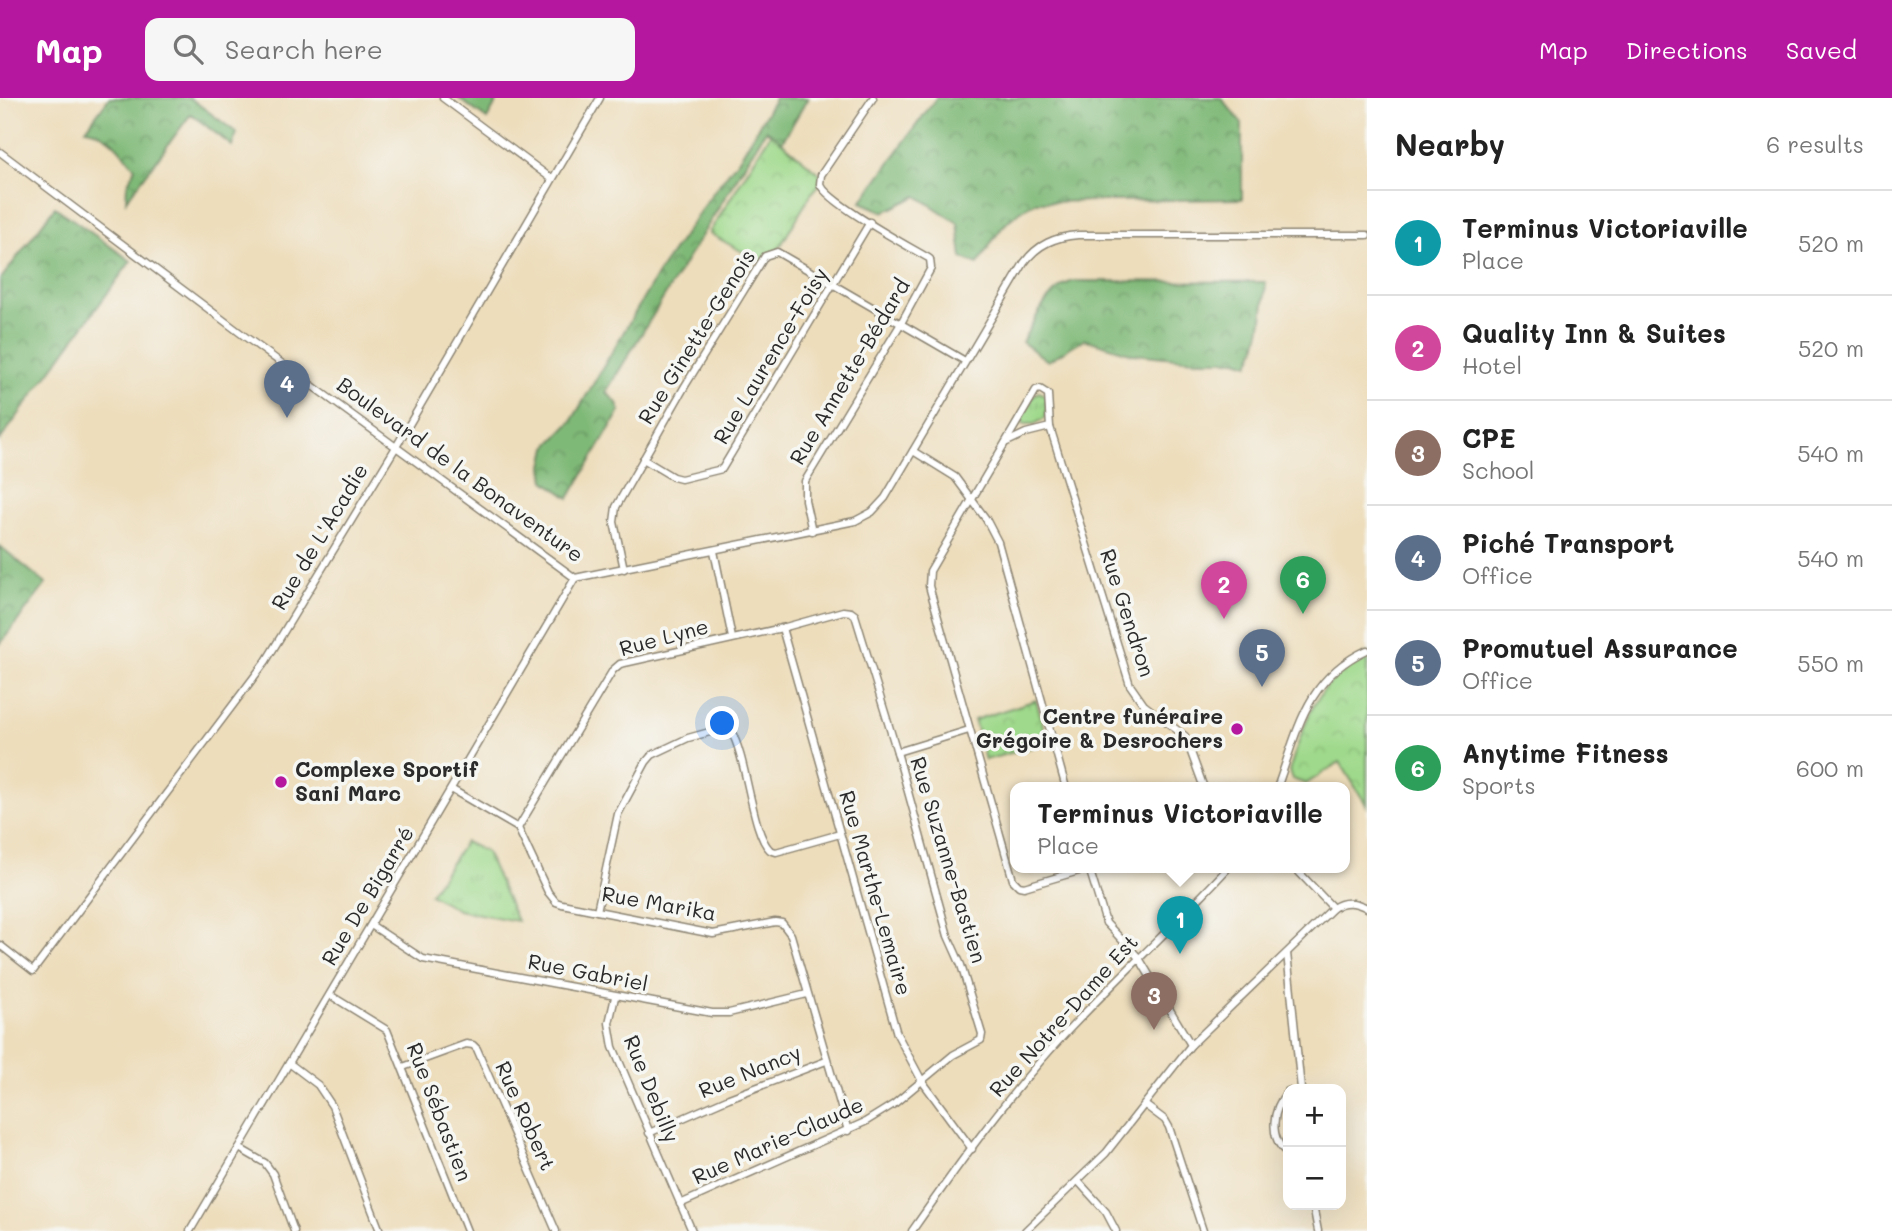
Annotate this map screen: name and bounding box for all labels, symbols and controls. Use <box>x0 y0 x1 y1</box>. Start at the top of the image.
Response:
search box <box>145 18 635 81</box>
text: Map <box>35 28 103 71</box>
icon: search <box>169 30 207 68</box>
text: Search here <box>225 32 383 66</box>
text: Map <box>1539 34 1588 65</box>
text: Directions <box>1626 34 1748 65</box>
text: Saved <box>1786 34 1857 65</box>
text: Nearby <box>1395 124 1505 164</box>
text: 6 results <box>1766 129 1864 159</box>
text: Terminus Victoriaville <box>1462 211 1748 245</box>
text: 1 <box>1413 228 1423 258</box>
text: 520 m <box>1798 228 1864 258</box>
street label: Rue Ginette-Genois <box>631 244 760 429</box>
text: Place <box>1462 245 1524 275</box>
street label: Rue Laurence-Foisy <box>706 262 833 449</box>
street label: Rue Annette-Bédard <box>783 273 915 469</box>
text: Quality Inn & Suites <box>1462 316 1726 350</box>
text: 2 <box>1412 333 1424 363</box>
text: 520 m <box>1798 333 1864 363</box>
text: Hotel <box>1462 350 1522 380</box>
pin: 4 <box>264 360 310 418</box>
street label: Boulevard de la Bonaventure <box>332 370 590 567</box>
text: CPE <box>1462 421 1516 455</box>
text: 3 <box>1411 438 1425 468</box>
text: 540 m <box>1797 438 1864 468</box>
text: School <box>1462 455 1535 485</box>
street label: Rue de L'Acadie <box>264 458 373 614</box>
text: Piché Transport <box>1462 526 1674 560</box>
text: 4 <box>1411 543 1425 573</box>
text: 540 m <box>1797 543 1864 573</box>
street label: Rue Gendron <box>1095 545 1162 680</box>
pin: 6 <box>1280 556 1326 614</box>
text: Office <box>1462 560 1533 590</box>
pin: 2 <box>1201 561 1247 619</box>
street label: Rue Lyne <box>616 612 711 661</box>
pin: 5 <box>1239 629 1285 687</box>
text: Promutuel Assurance <box>1462 631 1738 665</box>
text: 5 <box>1411 648 1425 678</box>
text: 550 m <box>1797 648 1864 678</box>
text: Office <box>1462 665 1533 695</box>
place label: Centre funéraire Grégoire & Desrochers <box>976 702 1223 753</box>
your location <box>705 706 739 740</box>
marker: Centre funéraire Grégoire & Desrochers <box>1229 721 1245 737</box>
text: Anytime Fitness <box>1462 736 1669 770</box>
street label: Rue Suzanne-Bastien <box>905 753 994 966</box>
text: 6 <box>1411 753 1425 783</box>
text: 600 m <box>1796 753 1864 783</box>
place label: Complexe Sportif Sani Marc <box>295 755 479 806</box>
text: Sports <box>1462 770 1536 800</box>
marker: Complexe Sportif Sani Marc <box>273 774 289 790</box>
popup <box>1010 782 1350 873</box>
street label: Rue Marthe-Lemaire <box>834 787 919 998</box>
text: Terminus Victoriaville <box>1037 796 1323 830</box>
street label: Rue De Bigarré <box>315 821 419 970</box>
text: Place <box>1037 830 1099 860</box>
street label: Rue Marika <box>600 879 719 926</box>
pin: 1 <box>1157 896 1203 954</box>
street label: Rue Notre-Dame Est <box>983 928 1143 1102</box>
street label: Rue Gabriel <box>526 947 651 996</box>
pin: 3 <box>1131 972 1177 1030</box>
street label: Rue Debilly <box>619 1031 686 1146</box>
street label: Rue Sébastien <box>402 1038 479 1185</box>
street label: Rue Nancy <box>694 1038 805 1103</box>
street label: Rue Robert <box>490 1057 562 1174</box>
map controls <box>1283 1084 1346 1210</box>
button: + <box>1283 1084 1346 1147</box>
street label: Rue Marie-Claude <box>688 1090 867 1189</box>
button: − <box>1283 1147 1346 1210</box>

